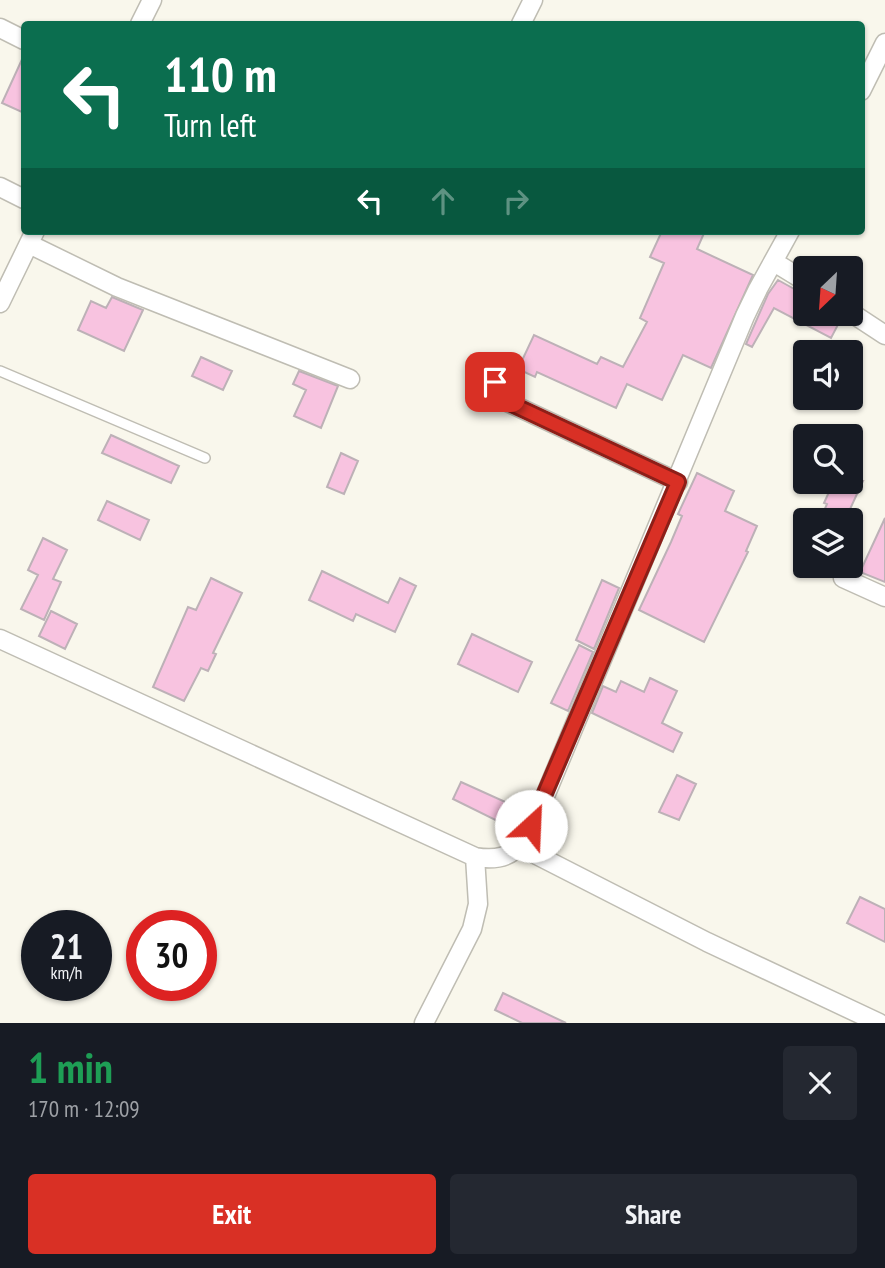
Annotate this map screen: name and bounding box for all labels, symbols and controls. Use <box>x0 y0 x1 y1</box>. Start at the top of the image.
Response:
text: 110 m <box>164 42 277 106</box>
icon: left <box>49 49 140 140</box>
text: Turn left <box>164 104 256 146</box>
icon: left <box>351 182 389 220</box>
icon: ahead <box>424 182 462 220</box>
icon: right <box>497 182 535 220</box>
north arrow <box>793 256 863 326</box>
map controls <box>793 256 863 578</box>
button: sound <box>793 340 863 410</box>
pin <box>465 352 525 412</box>
icon: arrive <box>476 363 514 401</box>
button: search <box>793 424 863 494</box>
button: layers <box>793 508 863 578</box>
position arrow <box>494 789 568 863</box>
speed limit sign: 30 <box>126 910 217 1001</box>
text: 21 <box>50 923 83 969</box>
text: km/h <box>51 961 82 984</box>
text: 1 min <box>28 1040 113 1095</box>
button: close <box>783 1046 857 1120</box>
text: 170 m · 12:09 <box>28 1094 140 1123</box>
button: Exit <box>28 1174 436 1254</box>
button: Share <box>450 1174 857 1254</box>

